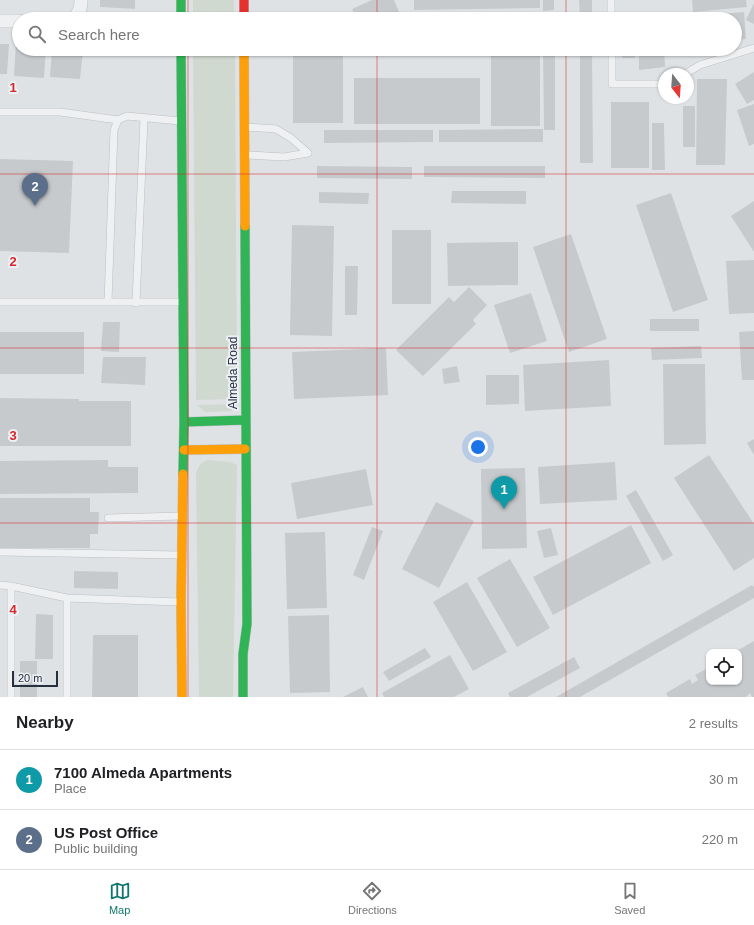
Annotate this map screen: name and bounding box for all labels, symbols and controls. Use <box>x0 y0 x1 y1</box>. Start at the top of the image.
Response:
search box <box>12 12 742 56</box>
icon: search <box>26 23 48 45</box>
text: Search here <box>58 26 140 43</box>
north arrow <box>658 68 694 104</box>
text: 1 <box>9 80 17 95</box>
pin: 2 <box>22 173 48 206</box>
text: 2 <box>9 254 17 269</box>
street label: Almeda Road <box>226 337 240 409</box>
text: 3 <box>9 428 17 443</box>
your location <box>468 437 488 457</box>
pin: 1 <box>491 476 517 509</box>
text: 4 <box>9 602 17 617</box>
map controls <box>706 649 742 685</box>
button: locate <box>706 649 742 685</box>
scale bar <box>12 669 58 688</box>
text: 20 m <box>18 672 42 684</box>
text: Nearby <box>16 713 74 732</box>
text: 2 results <box>689 716 738 731</box>
text: 7100 Almeda Apartments <box>54 764 232 781</box>
text: 1 <box>25 772 33 787</box>
text: 30 m <box>709 772 738 787</box>
text: Place <box>54 781 87 796</box>
text: US Post Office <box>54 824 158 841</box>
text: 2 <box>25 832 33 847</box>
text: 220 m <box>702 832 738 847</box>
text: Public building <box>54 841 138 856</box>
tab: Map <box>109 880 131 916</box>
tab: Directions <box>348 880 397 916</box>
tab: Saved <box>614 880 645 916</box>

